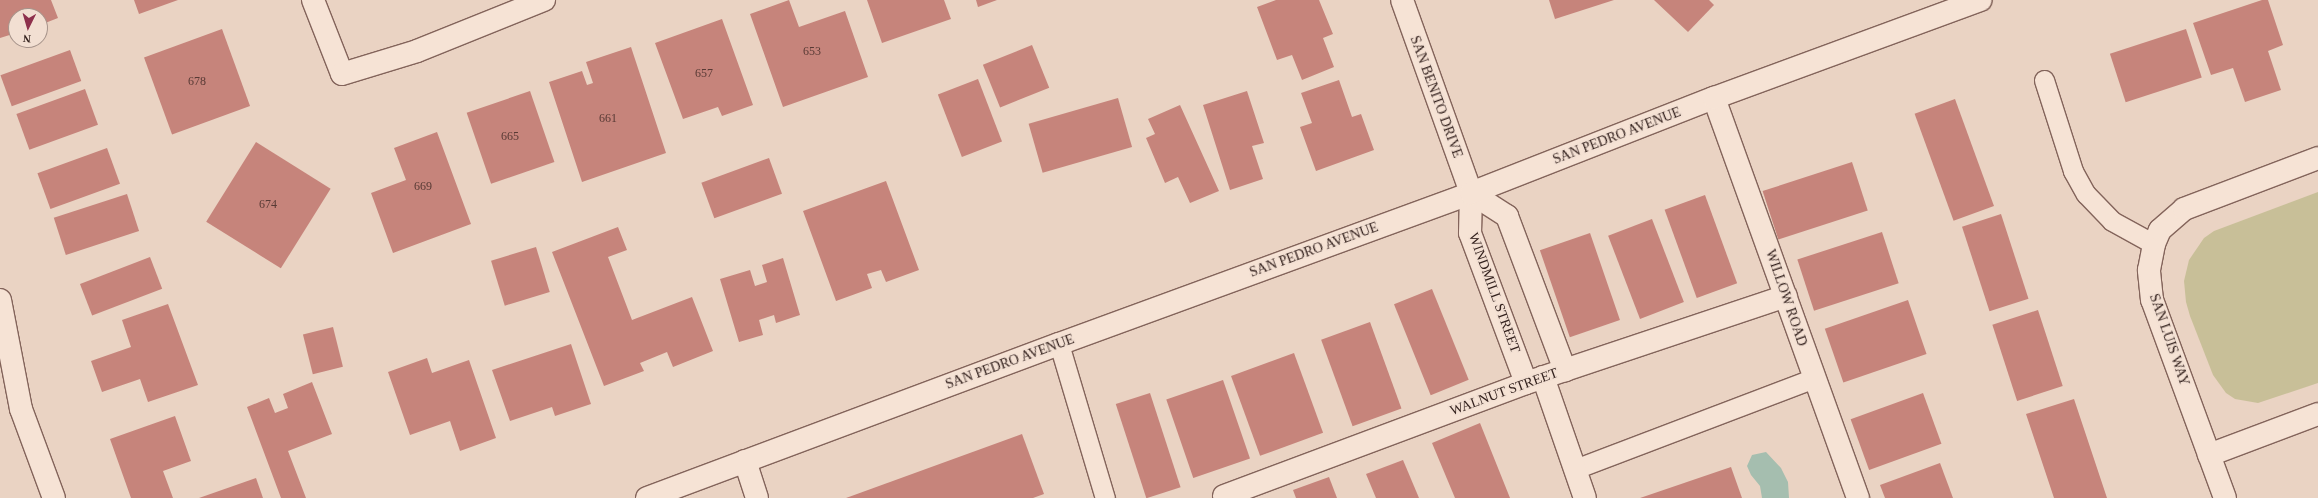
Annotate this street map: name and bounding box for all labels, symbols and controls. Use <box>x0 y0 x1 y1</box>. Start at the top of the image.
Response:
north arrow <box>8 8 48 48</box>
text: N <box>23 33 32 45</box>
street label: SAN BENITO DRIVE <box>1406 34 1466 160</box>
house number: 653 <box>803 45 821 59</box>
house number: 657 <box>695 67 713 81</box>
house number: 678 <box>188 75 206 89</box>
street label: SAN PEDRO AVENUE <box>1550 104 1684 168</box>
house number: 661 <box>599 112 617 126</box>
house number: 665 <box>501 130 519 144</box>
house number: 669 <box>414 180 432 194</box>
house number: 674 <box>259 198 277 212</box>
street label: SAN PEDRO AVENUE <box>1247 219 1381 281</box>
street label: WINDMILL STREET <box>1464 230 1524 356</box>
street label: WILLOW ROAD <box>1762 247 1810 349</box>
street label: SAN LUIS WAY <box>2145 292 2193 388</box>
street label: SAN PEDRO AVENUE <box>943 331 1077 393</box>
street label: WALNUT STREET <box>1448 365 1560 419</box>

